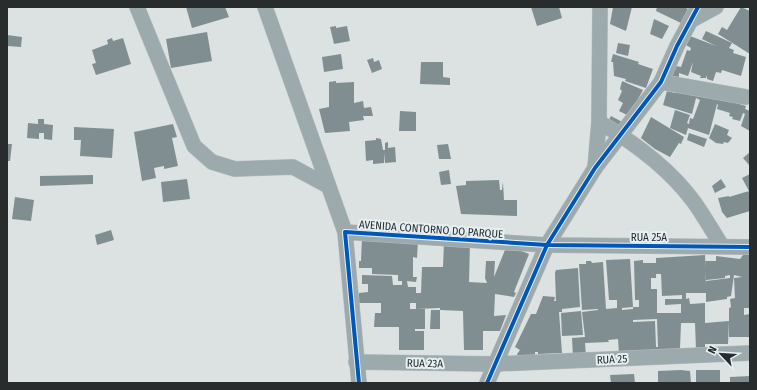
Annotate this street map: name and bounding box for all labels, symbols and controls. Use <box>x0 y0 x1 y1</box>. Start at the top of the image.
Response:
street label: AVENIDA CONTORNO DO PARQUE <box>358 218 504 241</box>
street label: RUA 25A <box>631 231 667 244</box>
north arrow <box>701 334 741 374</box>
text: N <box>705 344 720 356</box>
street label: RUA 25 <box>596 352 628 367</box>
street label: RUA 23A <box>407 357 443 370</box>

